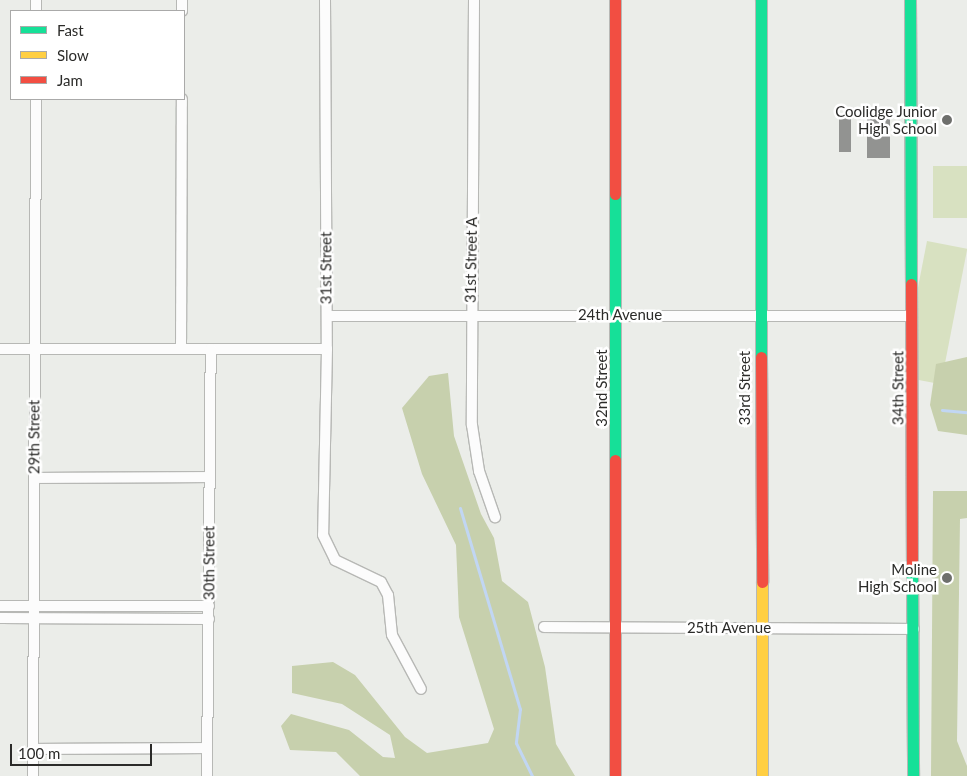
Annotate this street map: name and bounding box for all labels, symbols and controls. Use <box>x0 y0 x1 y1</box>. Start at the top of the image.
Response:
legend <box>10 10 185 100</box>
text: Fast <box>57 21 84 39</box>
text: Slow <box>57 46 89 64</box>
text: Jam <box>57 71 83 89</box>
place label: Coolidge Junior High School <box>835 102 937 137</box>
marker: Coolidge Junior High School <box>941 114 953 126</box>
street label: 31st Street A <box>461 217 481 303</box>
street label: 31st Street <box>317 232 335 304</box>
street label: 24th Avenue <box>578 306 662 324</box>
street label: 32nd Street <box>593 349 611 427</box>
street label: 33rd Street <box>736 351 754 425</box>
street label: 34th Street <box>889 351 907 425</box>
street label: 29th Street <box>25 400 43 474</box>
street label: 30th Street <box>200 526 218 600</box>
place label: Moline High School <box>858 560 937 595</box>
marker: Moline High School <box>941 572 953 584</box>
street label: 25th Avenue <box>687 619 771 637</box>
scale bar <box>12 734 155 766</box>
text: 100 m <box>18 744 60 762</box>

